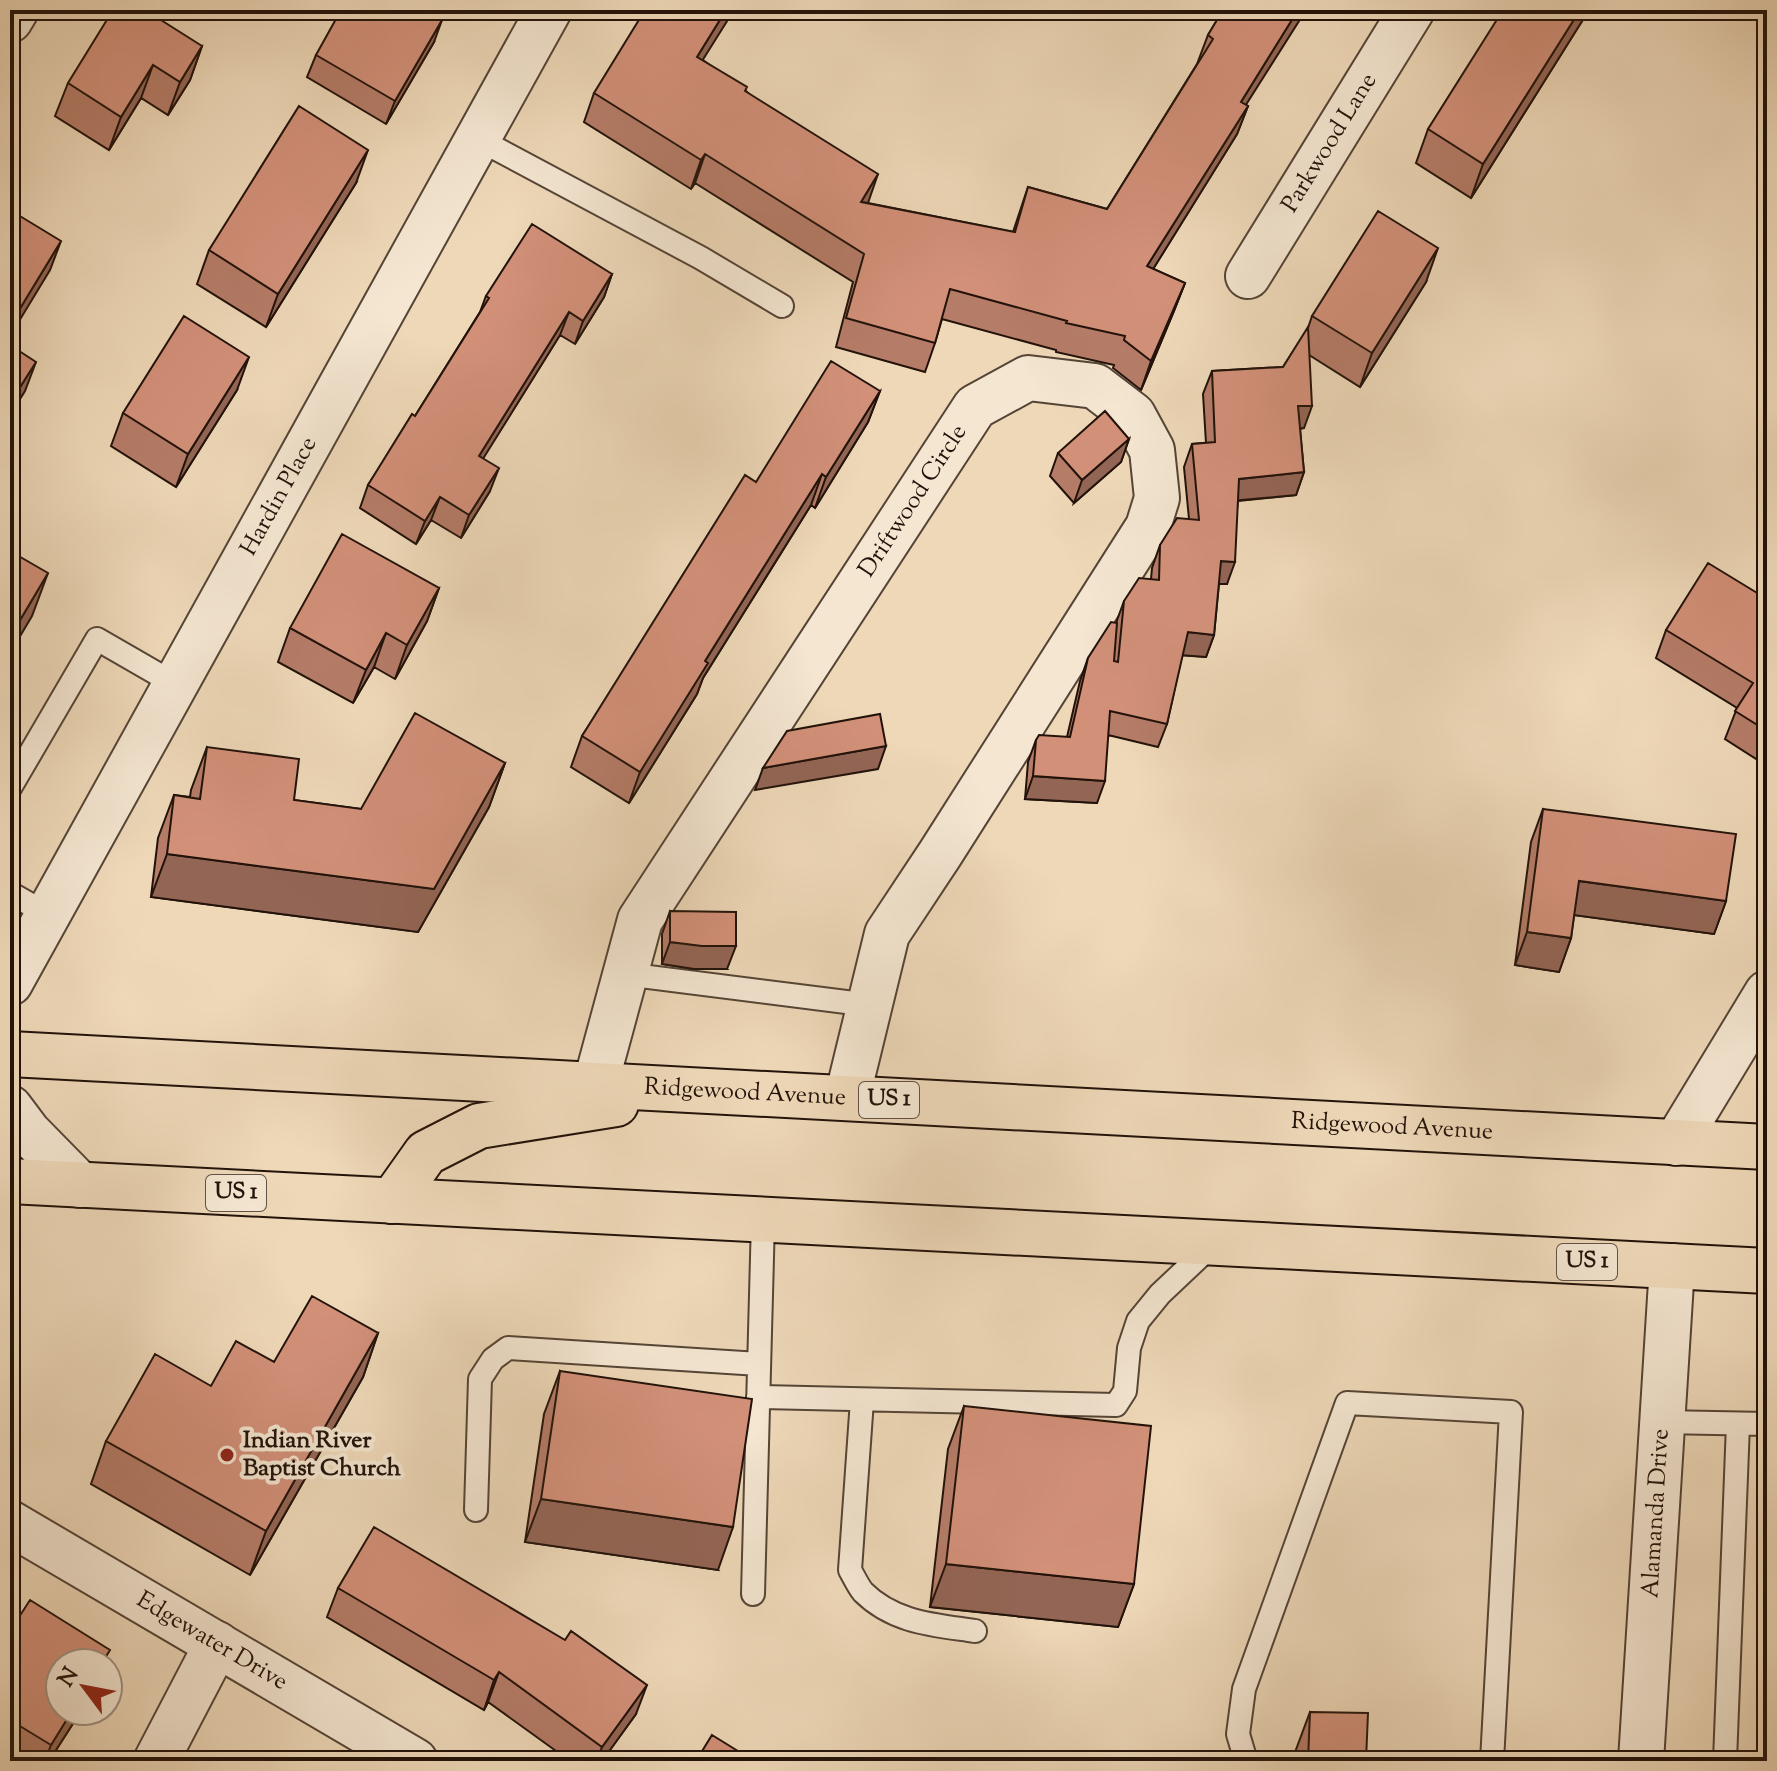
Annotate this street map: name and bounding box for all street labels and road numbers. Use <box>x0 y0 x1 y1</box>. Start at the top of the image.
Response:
street label: Parkwood Lane <box>1274 67 1386 220</box>
street label: Driftwood Circle <box>851 418 976 585</box>
street label: Hardin Place <box>233 431 326 562</box>
street label: Ridgewood Avenue <box>643 1071 847 1115</box>
road number: US 1 <box>859 1082 919 1118</box>
street label: Ridgewood Avenue <box>1290 1105 1494 1149</box>
road number: US 1 <box>206 1175 266 1211</box>
road number: US 1 <box>1557 1244 1617 1280</box>
street label: Alamanda Drive <box>1634 1428 1679 1599</box>
street label: Edgewater Drive <box>130 1584 294 1699</box>

